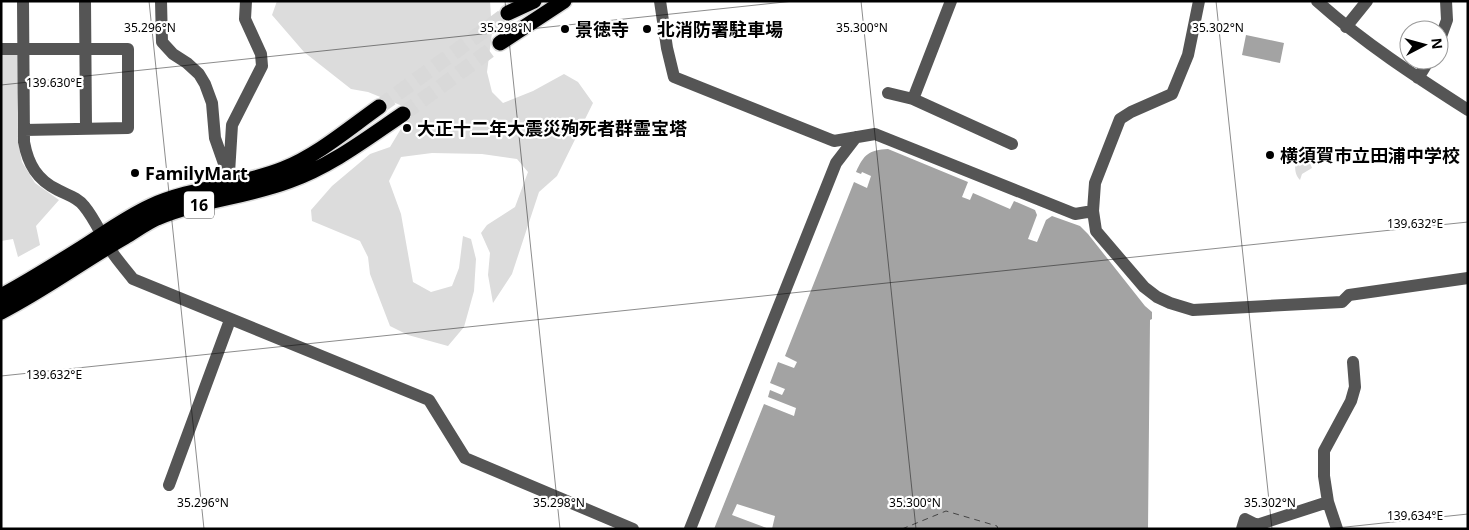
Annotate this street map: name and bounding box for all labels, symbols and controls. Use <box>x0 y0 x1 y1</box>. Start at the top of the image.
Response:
place label: 景徳寺 <box>575 17 629 41</box>
place label: 北消防署駐車場 <box>657 17 783 41</box>
text: 35.296°N <box>124 19 176 36</box>
text: 35.298°N <box>480 19 532 36</box>
text: 35.300°N <box>836 19 888 36</box>
text: 35.302°N <box>1192 19 1244 36</box>
north arrow <box>1399 20 1449 70</box>
marker: 景徳寺 <box>559 23 571 35</box>
marker: 北消防署駐車場 <box>641 23 653 35</box>
text: N <box>1427 37 1447 50</box>
text: 139.630°E <box>26 74 82 91</box>
place label: 大正十二年大震災殉死者群霊宝塔 <box>417 116 687 140</box>
marker: 大正十二年大震災殉死者群霊宝塔 <box>401 122 413 134</box>
place label: 横須賀市立田浦中学校 <box>1280 143 1460 167</box>
marker: 横須賀市立田浦中学校 <box>1264 149 1276 161</box>
place label: FamilyMart <box>145 161 248 185</box>
marker: FamilyMart <box>129 167 141 179</box>
road number: 16 <box>184 192 214 218</box>
text: 139.632°E <box>1387 215 1443 232</box>
text: 139.632°E <box>26 366 82 383</box>
text: 35.296°N <box>177 494 229 511</box>
text: 35.298°N <box>533 494 585 511</box>
text: 35.300°N <box>889 494 941 511</box>
text: 35.302°N <box>1244 494 1296 511</box>
text: 139.634°E <box>1387 507 1443 524</box>

